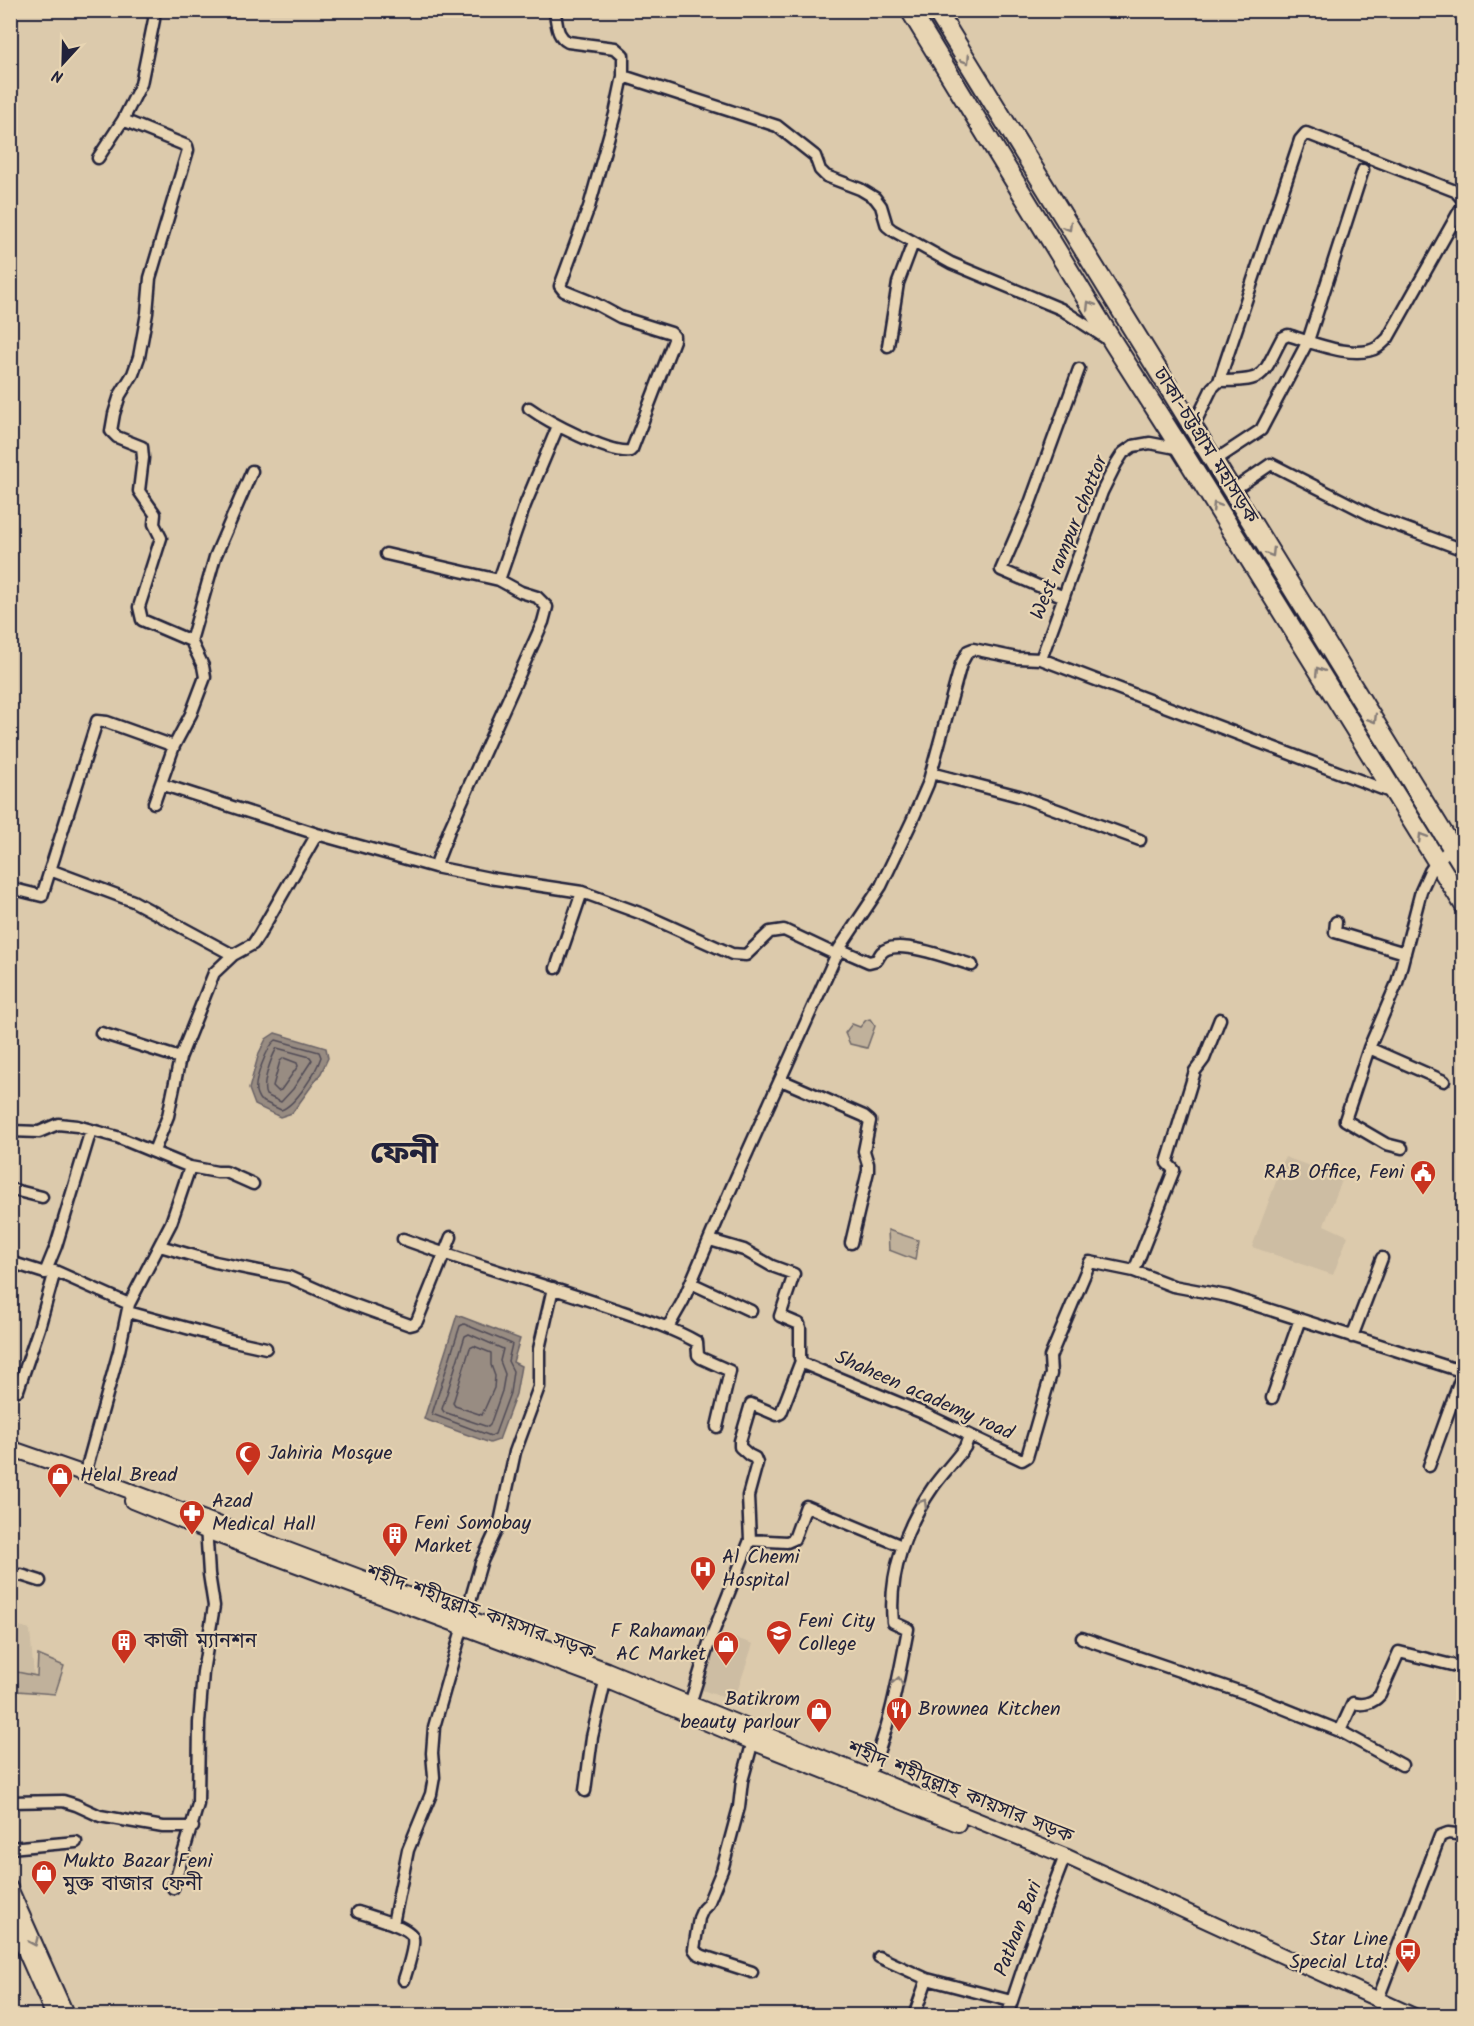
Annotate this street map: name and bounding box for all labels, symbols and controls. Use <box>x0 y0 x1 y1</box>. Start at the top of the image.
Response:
north arrow <box>33 33 93 93</box>
one-way arrow <box>959 54 970 65</box>
text: N <box>49 62 67 89</box>
one-way arrow <box>1061 221 1073 231</box>
one-way arrow <box>1086 301 1098 311</box>
street label: ঢাকা-চট্টগ্রাম মহাসড়ক <box>1143 361 1267 531</box>
street label: West rampur chottor <box>1022 450 1118 625</box>
one-way arrow <box>1213 501 1224 512</box>
one-way arrow <box>1263 547 1275 557</box>
one-way arrow <box>1314 667 1326 677</box>
one-way arrow <box>1365 713 1377 723</box>
one-way arrow <box>1417 833 1429 843</box>
district label: ফেনী <box>370 1129 439 1180</box>
place label: RAB Office, Feni <box>1264 1157 1405 1189</box>
public building icon: RAB Office, Feni <box>1408 1158 1438 1196</box>
street label: Shaheen academy road <box>829 1342 1020 1450</box>
place label: Jahiria Mosque <box>268 1438 392 1470</box>
mosque icon: Jahiria Mosque <box>233 1439 263 1477</box>
place label: Helal Bread <box>80 1460 178 1492</box>
shop icon: Helal Bread <box>45 1461 75 1499</box>
place label: Azad Medical Hall <box>212 1486 315 1541</box>
pharmacy icon: Azad Medical Hall <box>177 1498 207 1536</box>
one-way arrow <box>916 1499 928 1509</box>
place label: Feni Somobay Market <box>414 1508 531 1563</box>
building icon: Feni Somobay Market <box>380 1520 410 1558</box>
place label: Al Chemi Hospital <box>722 1542 801 1597</box>
hospital icon: Al Chemi Hospital <box>688 1554 718 1592</box>
street label: শহীদ শহীদুল্লাহ কায়সার সড়ক <box>360 1556 600 1670</box>
place label: Feni City College <box>798 1606 875 1661</box>
place label: F Rahaman AC Market <box>610 1616 706 1671</box>
school or university icon: Feni City College <box>764 1618 794 1656</box>
place label: কাজী ম্যানশন <box>143 1626 258 1658</box>
building icon: কাজী ম্যানশন <box>109 1627 139 1665</box>
shop icon: F Rahaman AC Market <box>711 1629 741 1667</box>
one-way arrow <box>891 1676 904 1686</box>
place label: Batikrom beauty parlour <box>681 1684 801 1739</box>
place label: Brownea Kitchen <box>918 1694 1061 1726</box>
restaurant icon: Brownea Kitchen <box>884 1695 914 1733</box>
shop icon: Batikrom beauty parlour <box>804 1696 834 1734</box>
street label: শহীদ শহীদুল্লাহ কায়সার সড়ক <box>841 1733 1079 1853</box>
place label: Mukto Bazar Feni মুক্ত বাজার ফেনী <box>62 1846 214 1901</box>
shop icon: Mukto Bazar Feni মুক্ত বাজার ফেনী <box>29 1858 59 1896</box>
street label: Pathan Bari <box>986 1875 1052 1982</box>
place label: Star Line Special Ltd. <box>1289 1924 1388 1979</box>
one-way arrow <box>27 1935 39 1946</box>
bus stop icon: Star Line Special Ltd. <box>1393 1936 1423 1974</box>

